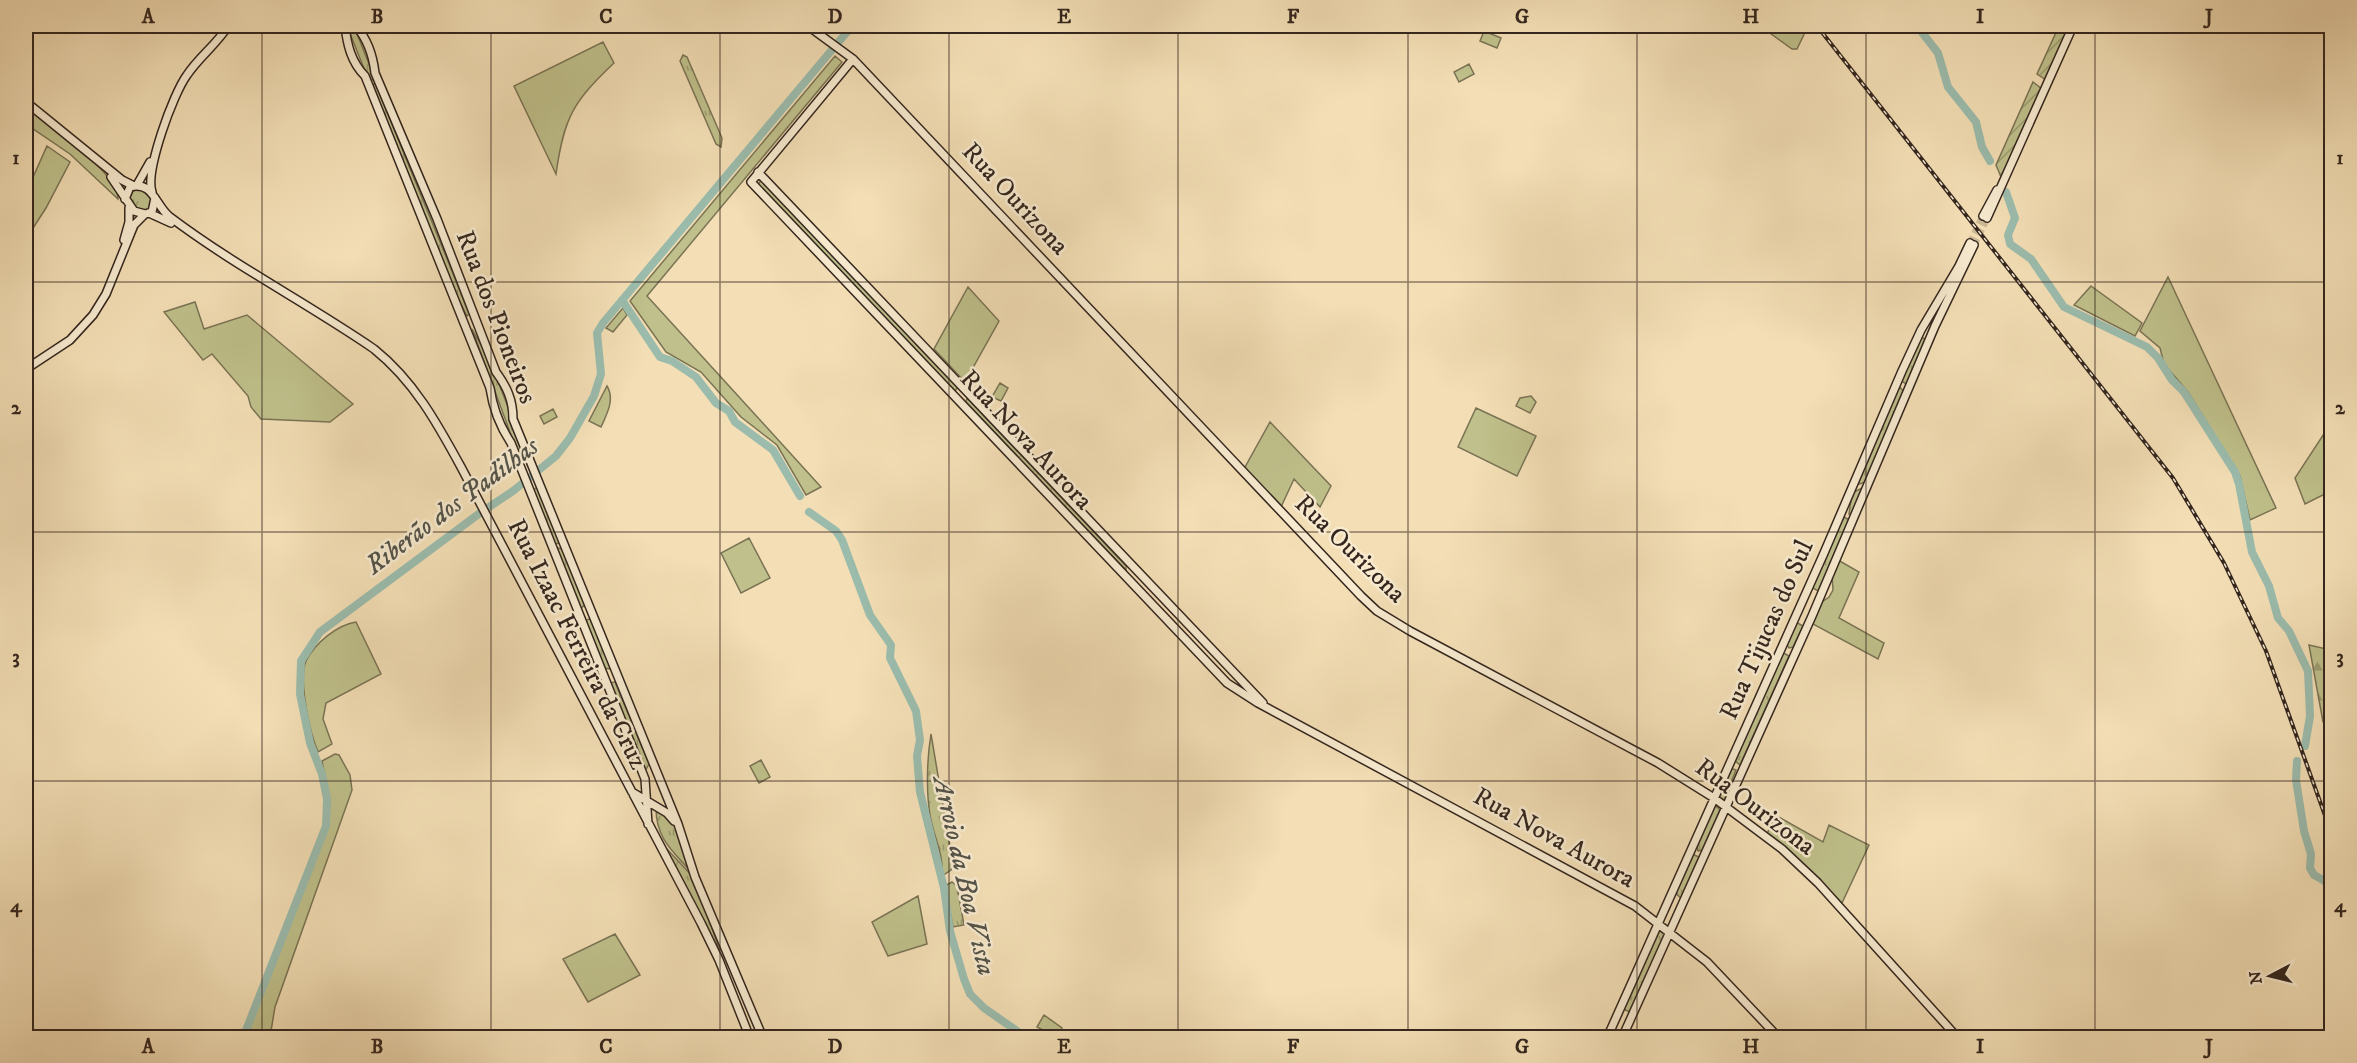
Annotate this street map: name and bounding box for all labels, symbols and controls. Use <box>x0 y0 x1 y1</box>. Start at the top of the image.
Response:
text: A <box>141 5 156 30</box>
text: B <box>371 5 383 30</box>
text: C <box>599 5 613 30</box>
text: D <box>828 5 843 30</box>
text: E <box>1057 5 1071 30</box>
text: F <box>1287 5 1300 30</box>
text: G <box>1515 5 1529 30</box>
text: H <box>1743 5 1760 30</box>
text: I <box>1976 5 1984 30</box>
text: J <box>2203 5 2213 30</box>
street label: Rua Ourizona <box>954 136 1076 262</box>
text: 1 <box>12 146 20 171</box>
text: 1 <box>2336 146 2344 171</box>
street label: Rua dos Pioneiros <box>448 226 544 408</box>
street label: Rua Nova Aurora <box>953 363 1099 517</box>
text: 2 <box>11 396 22 421</box>
text: 2 <box>2335 396 2346 421</box>
water label: Riberão dos Padilhas <box>358 429 546 583</box>
street label: Rua Ourizona <box>1287 488 1413 610</box>
street label: Rua Izaac Ferreira da Cruz <box>499 513 655 775</box>
street label: Rua Tijucas do Sul <box>1713 535 1821 725</box>
text: 3 <box>12 645 20 670</box>
text: 3 <box>2336 645 2344 670</box>
street label: Rua Ourizona <box>1688 751 1822 863</box>
water label: Arroio da Boa Vista <box>924 770 1003 979</box>
street label: Rua Nova Aurora <box>1467 780 1641 896</box>
text: 4 <box>10 894 23 919</box>
text: 4 <box>2334 894 2347 919</box>
north arrow <box>2240 946 2300 1006</box>
text: N <box>2245 970 2267 985</box>
text: A <box>141 1035 156 1060</box>
text: B <box>371 1035 383 1060</box>
text: C <box>599 1035 613 1060</box>
text: D <box>828 1035 843 1060</box>
text: E <box>1057 1035 1071 1060</box>
text: F <box>1287 1035 1300 1060</box>
text: G <box>1515 1035 1529 1060</box>
text: H <box>1743 1035 1760 1060</box>
text: I <box>1976 1035 1984 1060</box>
text: J <box>2203 1035 2213 1060</box>

